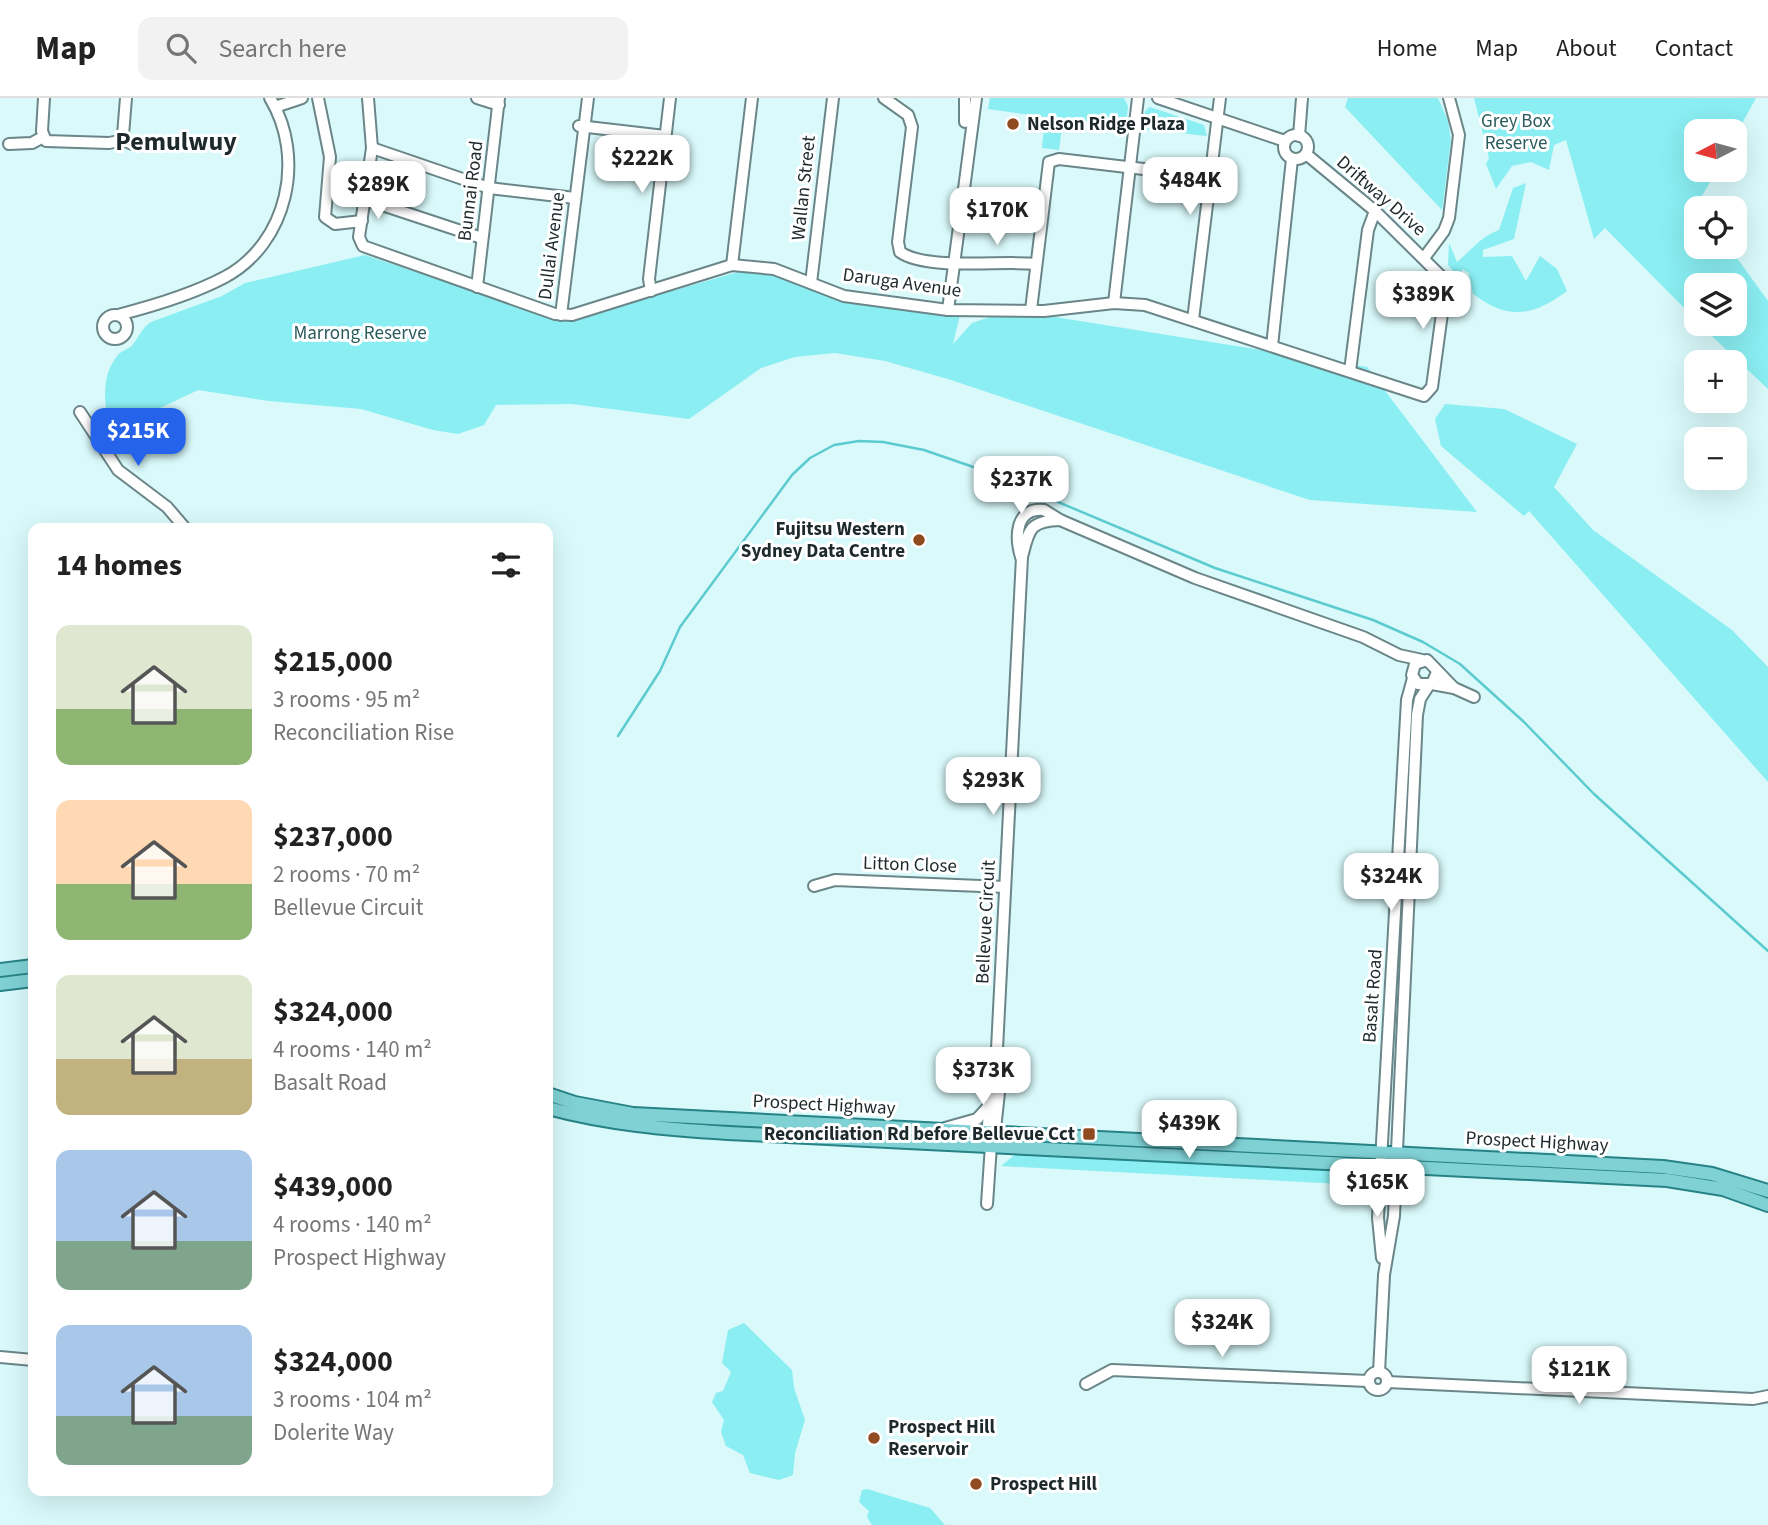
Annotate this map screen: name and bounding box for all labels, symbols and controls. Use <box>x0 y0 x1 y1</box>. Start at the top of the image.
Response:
search box <box>138 17 628 80</box>
text: Map <box>35 25 96 72</box>
icon: search <box>162 29 200 67</box>
text: Search here <box>218 30 347 67</box>
text: Home <box>1377 31 1437 66</box>
text: Map <box>1475 31 1518 66</box>
text: About <box>1556 31 1617 66</box>
text: Contact <box>1655 31 1733 66</box>
park label: Grey Box Reserve <box>1481 108 1551 157</box>
place label: Nelson Ridge Plaza <box>1027 111 1185 138</box>
marker: Nelson Ridge Plaza <box>1005 116 1021 132</box>
north arrow <box>1684 119 1746 182</box>
map controls <box>1684 119 1747 490</box>
district label: Pemulwuy <box>115 123 237 160</box>
street label: Wallan Street <box>785 134 823 242</box>
pin: $222K <box>593 136 691 195</box>
street label: Bunnai Road <box>451 139 491 243</box>
text: $222K <box>611 141 673 174</box>
street label: Driftway Drive <box>1330 149 1432 243</box>
pin: $484K <box>1141 158 1239 217</box>
pin: $289K <box>329 162 427 221</box>
text: $484K <box>1159 163 1221 196</box>
text: $289K <box>347 167 409 200</box>
pin: $170K <box>948 188 1046 247</box>
street label: Dullai Avenue <box>532 191 572 301</box>
text: $170K <box>966 193 1028 226</box>
button: locate <box>1684 196 1747 259</box>
street label: Daruga Avenue <box>841 261 963 305</box>
pin: $389K <box>1374 272 1472 331</box>
button: layers <box>1684 273 1747 336</box>
text: $389K <box>1392 277 1454 310</box>
park label: Marrong Reserve <box>293 320 427 347</box>
button: + <box>1684 350 1747 413</box>
pin: $215K <box>89 408 187 468</box>
text: $215K <box>107 414 169 447</box>
button: − <box>1684 427 1747 490</box>
pin: $237K <box>972 456 1070 516</box>
text: $237K <box>990 462 1052 495</box>
place label: Fujitsu Western Sydney Data Centre <box>741 516 905 565</box>
marker: Fujitsu Western Sydney Data Centre <box>911 532 927 548</box>
text: 14 homes <box>56 544 182 587</box>
icon: filters <box>487 546 525 584</box>
text: $215,000 <box>273 640 393 683</box>
icon: home <box>112 653 196 737</box>
text: 3 rooms · 95 m² <box>273 683 420 716</box>
text: Reconciliation Rise <box>273 716 454 749</box>
pin: $293K <box>944 758 1042 817</box>
text: $293K <box>962 763 1024 796</box>
text: $237,000 <box>273 815 393 858</box>
icon: home <box>112 828 196 912</box>
street label: Litton Close <box>863 850 957 880</box>
pin: $324K <box>1342 854 1440 913</box>
text: 2 rooms · 70 m² <box>273 858 420 891</box>
street label: Bellevue Circuit <box>969 859 1003 985</box>
text: $324K <box>1360 859 1422 892</box>
text: Bellevue Circuit <box>273 891 423 924</box>
street label: Basalt Road <box>1356 948 1390 1044</box>
text: $324,000 <box>273 990 393 1033</box>
icon: home <box>112 1003 196 1087</box>
text: 4 rooms · 140 m² <box>273 1033 432 1066</box>
pin: $373K <box>934 1048 1032 1107</box>
text: $373K <box>952 1053 1014 1086</box>
text: Basalt Road <box>273 1066 387 1099</box>
street label: Prospect Highway <box>752 1088 896 1122</box>
pin: $439K <box>1140 1100 1238 1160</box>
text: $439K <box>1158 1106 1220 1139</box>
place label: Reconciliation Rd before Bellevue Cct <box>764 1121 1075 1148</box>
street label: Prospect Highway <box>1465 1125 1609 1159</box>
marker: Reconciliation Rd before Bellevue Cct <box>1081 1126 1097 1142</box>
pin: $165K <box>1328 1160 1426 1219</box>
text: $439,000 <box>273 1165 393 1208</box>
text: $165K <box>1346 1165 1408 1198</box>
icon: home <box>112 1178 196 1262</box>
text: 4 rooms · 140 m² <box>273 1208 432 1241</box>
text: Prospect Highway <box>273 1241 446 1274</box>
pin: $324K <box>1173 1300 1271 1359</box>
text: $324K <box>1191 1305 1253 1338</box>
text: $324,000 <box>273 1340 393 1383</box>
pin: $121K <box>1530 1346 1628 1406</box>
text: $121K <box>1548 1352 1610 1385</box>
icon: home <box>112 1353 196 1437</box>
text: 3 rooms · 104 m² <box>273 1383 432 1416</box>
place label: Prospect Hill Reservoir <box>888 1414 996 1463</box>
text: Dolerite Way <box>273 1416 394 1449</box>
marker: Prospect Hill Reservoir <box>866 1430 882 1446</box>
place label: Prospect Hill <box>990 1471 1098 1498</box>
marker: Prospect Hill <box>968 1476 984 1492</box>

